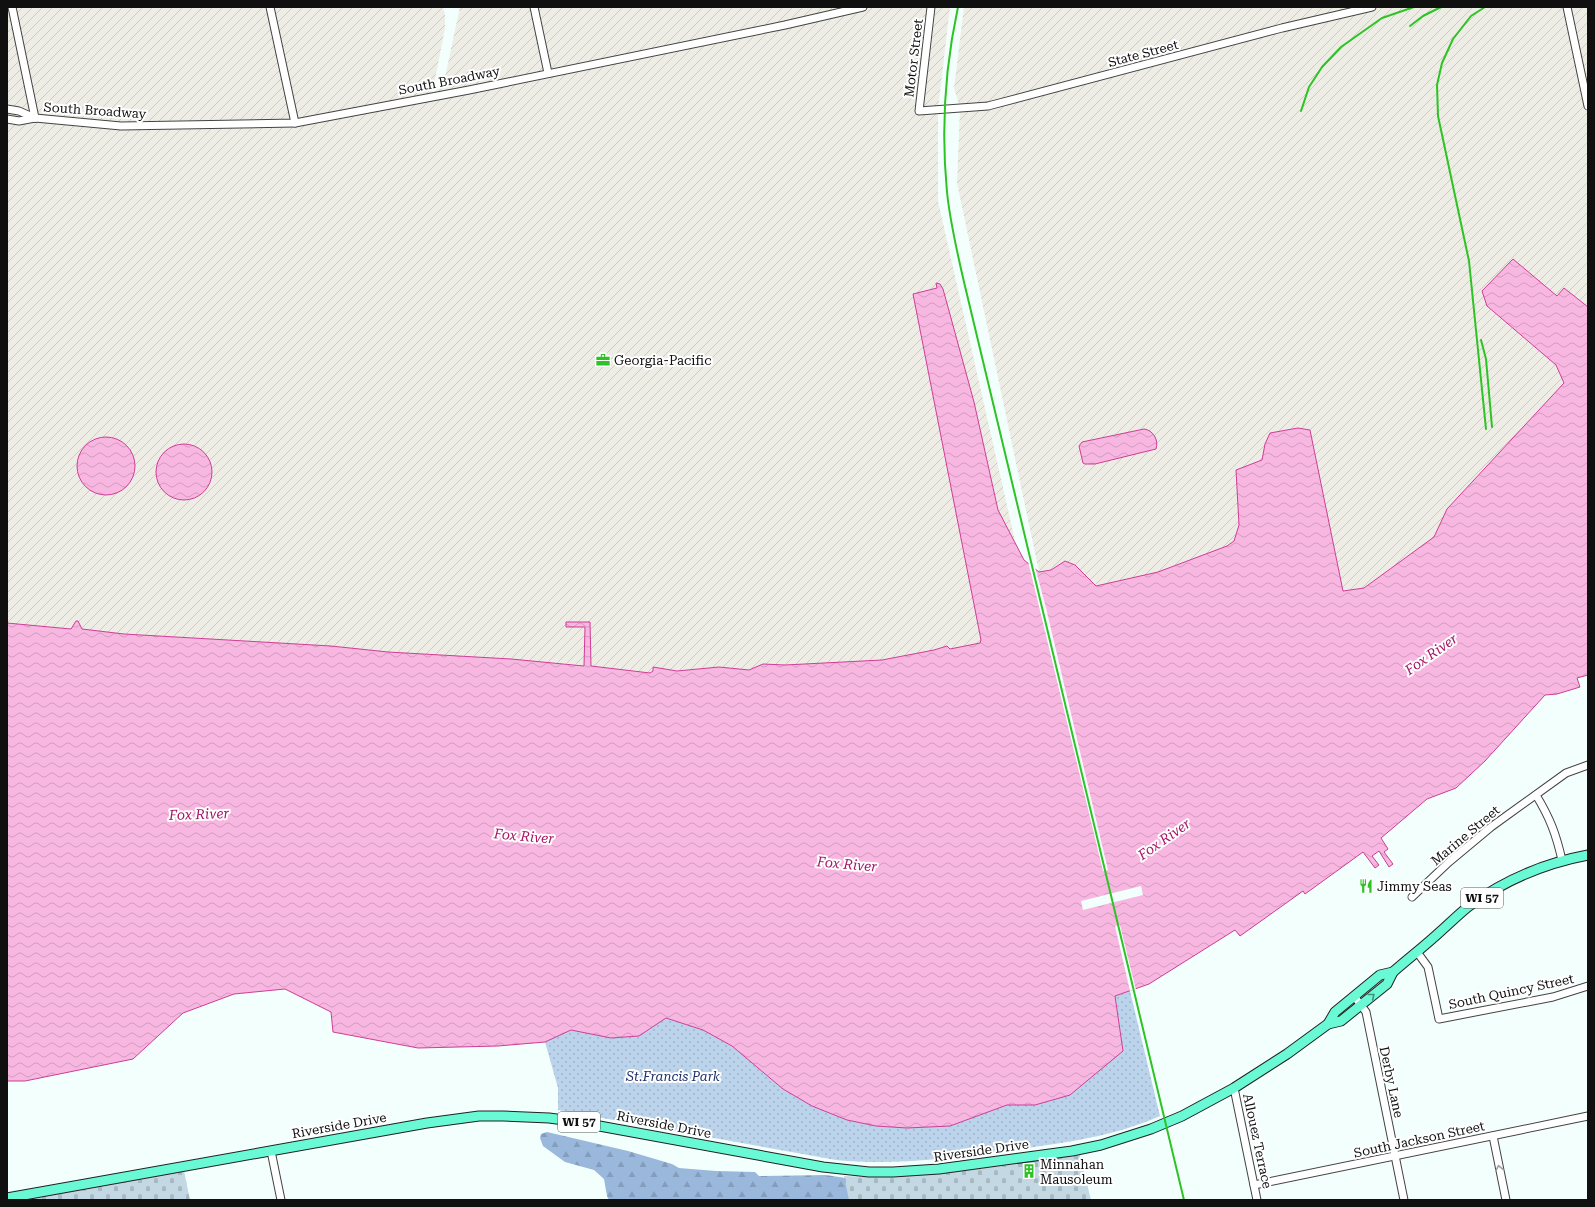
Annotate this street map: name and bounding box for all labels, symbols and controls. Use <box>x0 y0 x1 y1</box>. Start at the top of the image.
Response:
street label: Motor Street <box>901 18 926 98</box>
street label: State Street <box>1106 37 1180 70</box>
street label: South Broadway <box>397 63 501 98</box>
street label: South Broadway <box>43 99 147 122</box>
office icon: Georgia-Pacific <box>595 352 611 368</box>
place label: Georgia-Pacific <box>614 353 711 368</box>
water label: Fox River <box>1401 630 1460 678</box>
street label: Marine Street <box>1428 802 1503 868</box>
water label: Fox River <box>168 805 230 823</box>
water label: Fox River <box>1134 815 1193 863</box>
water label: Fox River <box>492 825 555 847</box>
water label: Fox River <box>815 853 878 875</box>
restaurant icon: Jimmy Seas <box>1358 878 1374 894</box>
place label: Jimmy Seas <box>1377 879 1452 894</box>
road number: WI 57 <box>1461 888 1503 908</box>
street label: South Quincy Street <box>1447 971 1575 1012</box>
one-way arrow <box>1367 994 1375 1001</box>
street label: Derby Lane <box>1377 1045 1406 1119</box>
park label: St.Francis Park <box>625 1069 721 1084</box>
street label: Allouez Terrace <box>1240 1092 1275 1190</box>
street label: Riverside Drive <box>615 1108 712 1141</box>
street label: Riverside Drive <box>291 1110 388 1141</box>
road number: WI 57 <box>558 1112 600 1132</box>
street label: South Jackson Street <box>1352 1118 1486 1161</box>
street label: Riverside Drive <box>933 1136 1030 1165</box>
place label: Minnahan Mausoleum <box>1040 1157 1113 1187</box>
building icon: Minnahan Mausoleum <box>1021 1163 1037 1179</box>
one-way arrow <box>1496 1165 1504 1171</box>

